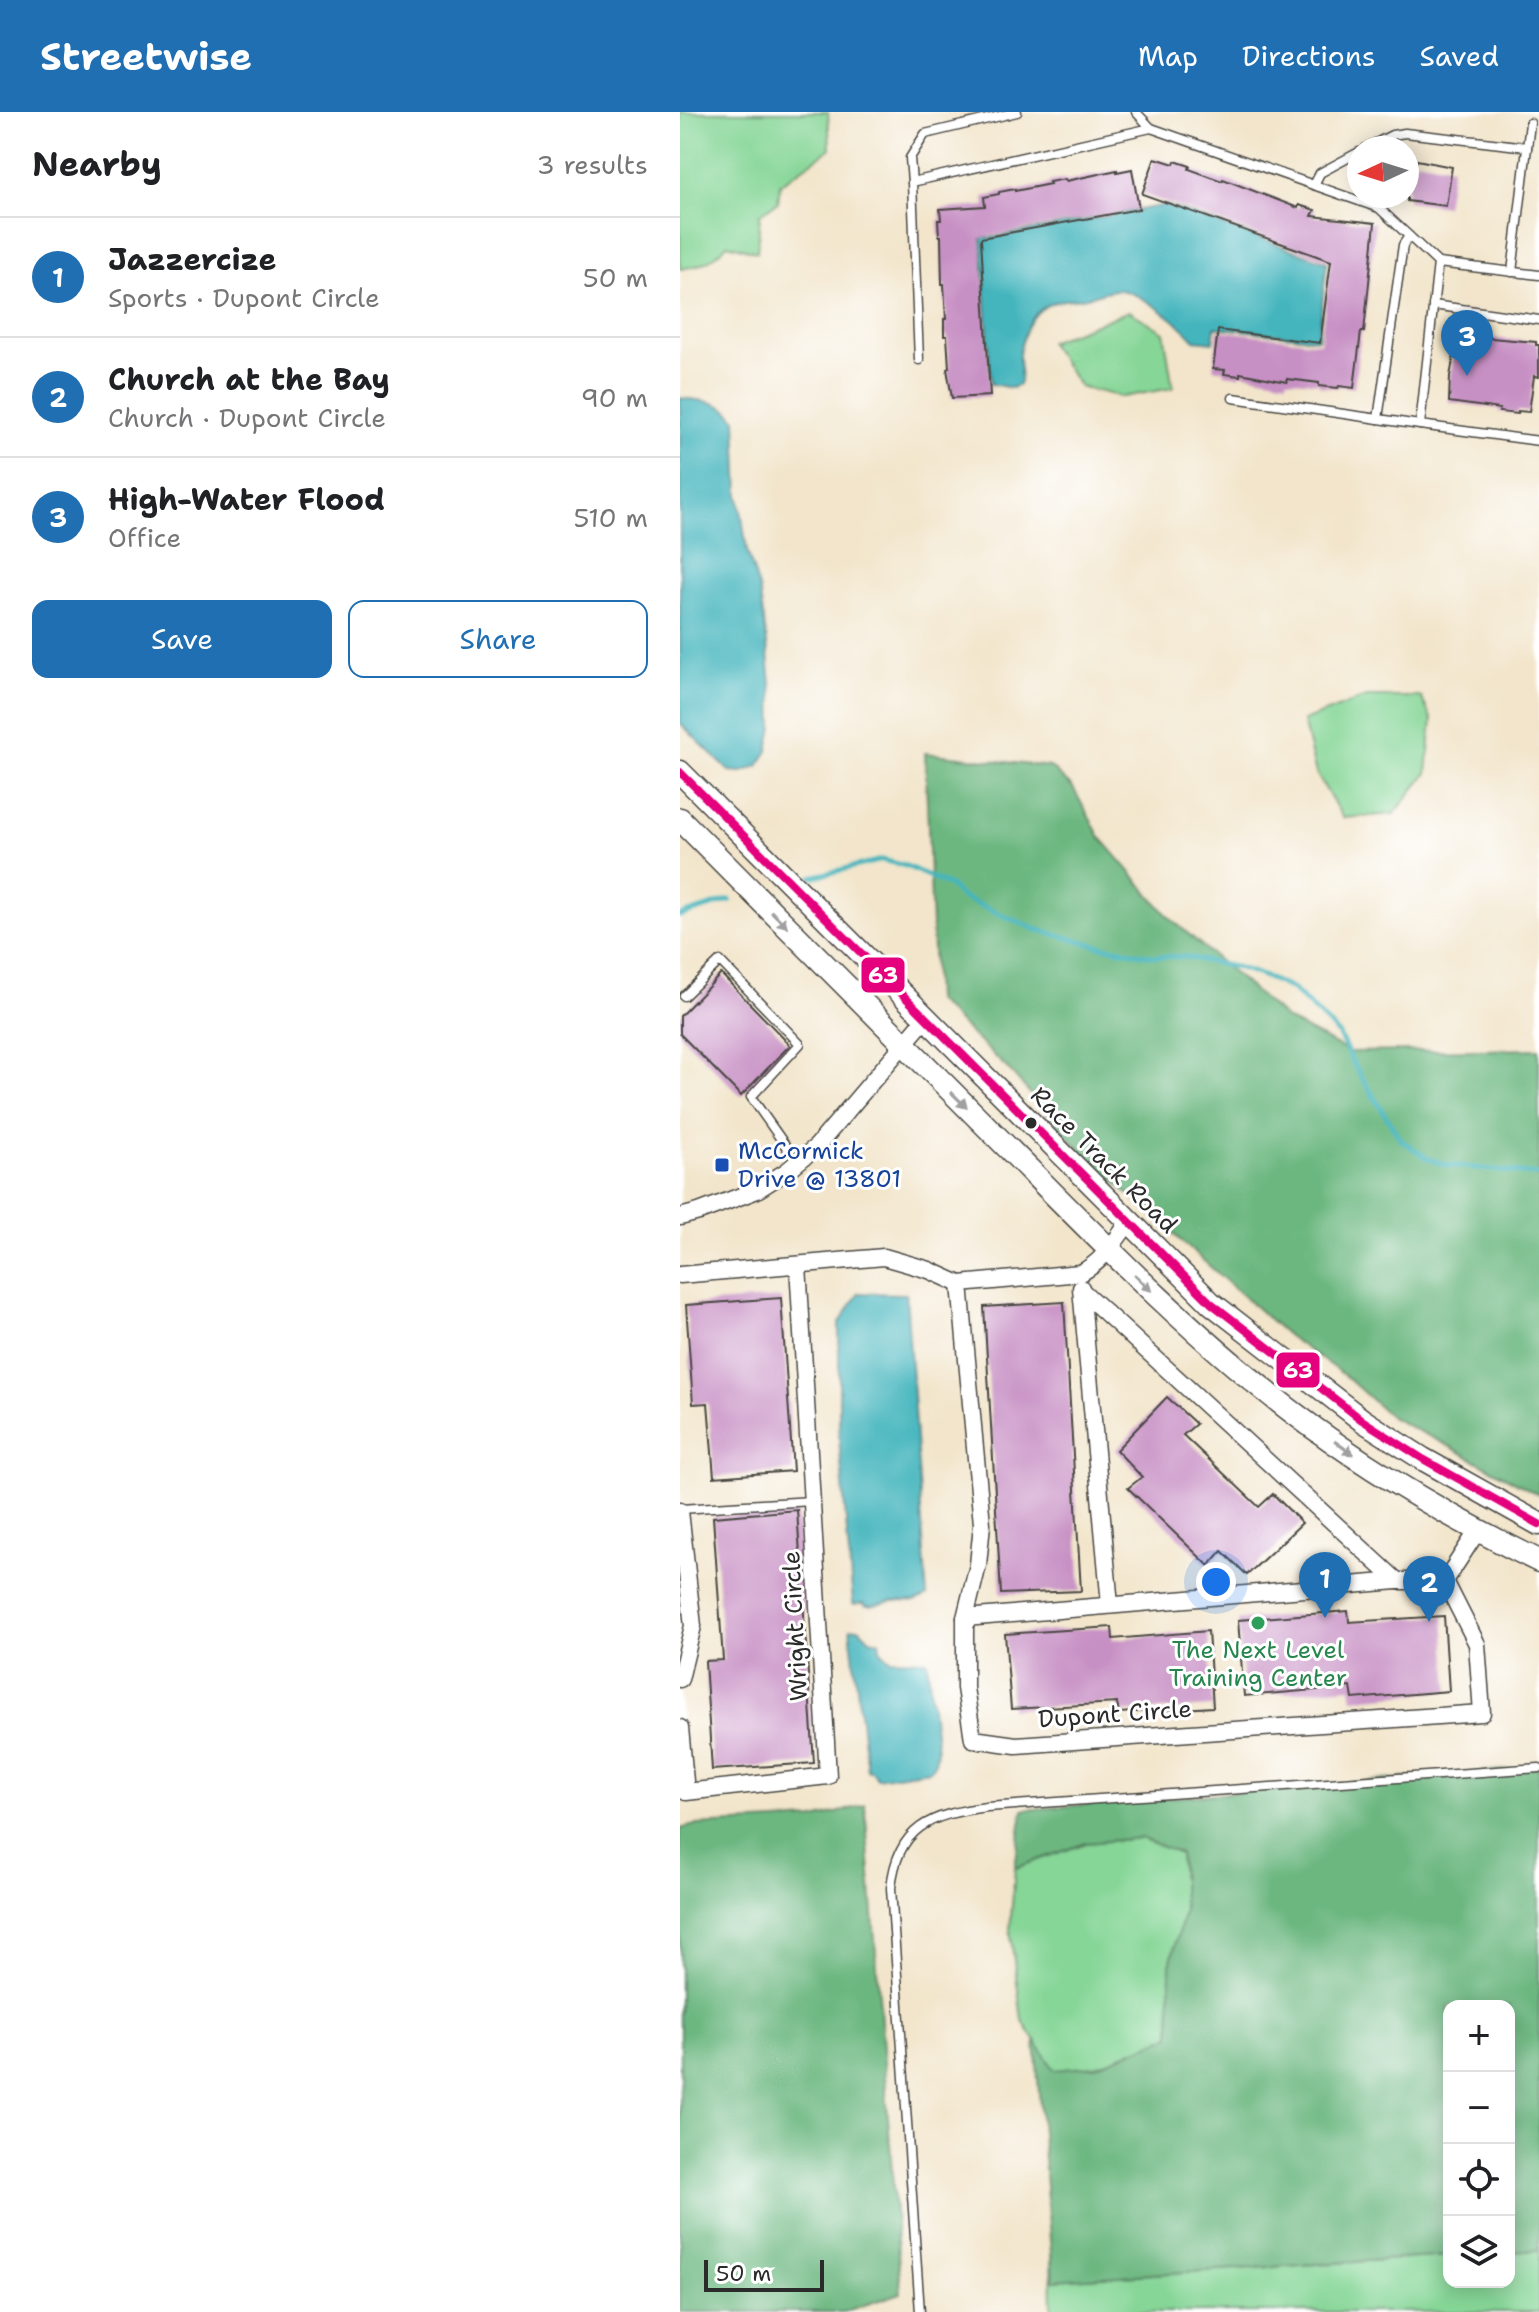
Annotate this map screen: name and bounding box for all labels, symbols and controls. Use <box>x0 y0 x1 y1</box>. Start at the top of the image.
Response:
text: Streetwise <box>40 31 252 82</box>
text: Map <box>1138 37 1198 75</box>
text: Directions <box>1242 37 1376 75</box>
text: Saved <box>1420 37 1499 75</box>
north arrow <box>1347 136 1419 208</box>
text: Nearby <box>32 141 162 187</box>
text: 3 results <box>536 147 648 182</box>
text: Jazzercize <box>108 239 277 280</box>
text: 1 <box>52 260 64 295</box>
text: 50 m <box>583 260 648 295</box>
text: Sports · Dupont Circle <box>108 280 380 315</box>
pin: 3 <box>1441 310 1493 376</box>
text: Church at the Bay <box>108 359 390 400</box>
text: 2 <box>49 380 67 415</box>
text: 90 m <box>581 380 648 415</box>
text: Church · Dupont Circle <box>108 400 386 435</box>
text: High-Water Flood <box>108 479 385 520</box>
text: 3 <box>49 500 67 535</box>
text: 510 m <box>574 500 648 535</box>
text: Office <box>108 520 181 555</box>
button: Save <box>32 600 332 678</box>
button: Share <box>348 600 648 678</box>
one-way arrow <box>770 909 788 928</box>
line badge: 63 <box>860 956 906 994</box>
text: 63 <box>868 961 898 990</box>
street label: Race Track Road <box>1024 1080 1184 1240</box>
one-way arrow <box>950 1090 968 1109</box>
unlabelled marker <box>1023 1115 1039 1131</box>
place label: McCormick Drive @ 13801 <box>738 1135 901 1195</box>
marker: McCormick Drive @ 13801 <box>713 1156 731 1174</box>
one-way arrow <box>1133 1273 1152 1292</box>
line badge: 63 <box>1275 1351 1321 1389</box>
text: 63 <box>1283 1356 1313 1385</box>
one-way arrow <box>1333 1440 1355 1456</box>
street label: Wright Circle <box>775 1550 815 1702</box>
pin: 1 <box>1299 1552 1351 1618</box>
pin: 2 <box>1403 1556 1455 1622</box>
your location <box>1196 1562 1236 1602</box>
marker: The Next Level Training Center <box>1249 1614 1267 1632</box>
place label: The Next Level Training Center <box>1169 1634 1347 1694</box>
street label: Dupont Circle <box>1037 1693 1193 1735</box>
map controls <box>1443 2000 1515 2288</box>
button: + <box>1443 2000 1515 2072</box>
button: − <box>1443 2072 1515 2144</box>
button: locate <box>1443 2144 1515 2216</box>
button: layers <box>1443 2216 1515 2288</box>
scale bar <box>704 2256 824 2292</box>
text: 50 m <box>716 2259 771 2288</box>

